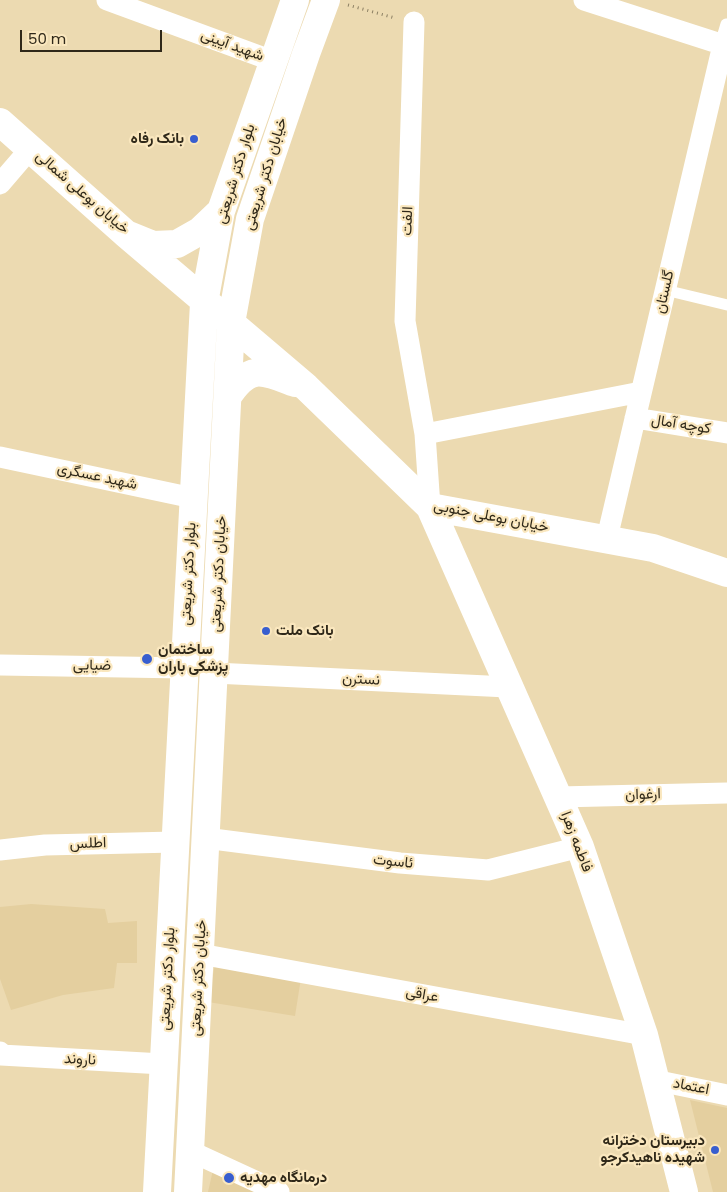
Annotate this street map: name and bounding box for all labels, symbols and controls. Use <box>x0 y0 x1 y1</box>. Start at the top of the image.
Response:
scale bar <box>22 20 165 52</box>
street label: شهید آیینی <box>198 26 266 66</box>
text: 50 m <box>28 28 66 49</box>
street label: خیابان دکتر شریعتی <box>240 116 292 232</box>
street label: بلوار دکتر شریعتی <box>212 122 260 226</box>
place label: بانک رفاه <box>131 130 184 148</box>
marker: بانک رفاه <box>188 133 200 145</box>
street label: خیابان بوعلی شمالی <box>32 148 132 238</box>
street label: الفت <box>398 206 418 236</box>
street label: گلستان <box>651 269 679 315</box>
street label: کوچه آمال <box>650 411 712 439</box>
street label: شهید عسگری <box>55 460 139 494</box>
street label: خیابان بوعلی جنوبی <box>432 497 550 537</box>
street label: خیابان دکتر شریعتی <box>207 515 231 633</box>
street label: بلوار دکتر شریعتی <box>177 522 201 626</box>
place label: بانک ملت <box>276 622 334 640</box>
marker: بانک ملت <box>260 625 272 637</box>
place label: ساختمان پزشکی باران <box>158 641 228 676</box>
marker: ساختمان پزشکی باران <box>140 652 154 666</box>
street label: ضیایی <box>73 657 111 675</box>
street label: نسترن <box>342 670 380 690</box>
street label: ارغوان <box>625 785 661 805</box>
street label: فاطمه زهرا <box>556 809 596 875</box>
street label: اطلس <box>69 834 107 854</box>
street label: ئاسوت <box>372 851 414 873</box>
street label: خیابان دکتر شریعتی <box>187 919 211 1037</box>
street label: بلوار دکتر شریعتی <box>156 927 180 1031</box>
street label: عراقی <box>404 983 440 1007</box>
street label: ناروند <box>64 1050 96 1070</box>
street label: اعتماد <box>671 1075 711 1099</box>
place label: دبیرستان دخترانه شهیده ناهیدکرجو <box>600 1132 705 1167</box>
marker: دبیرستان دخترانه شهیده ناهیدکرجو <box>709 1144 721 1156</box>
place label: درمانگاه مهدیه <box>240 1169 327 1187</box>
marker: درمانگاه مهدیه <box>222 1171 236 1185</box>

